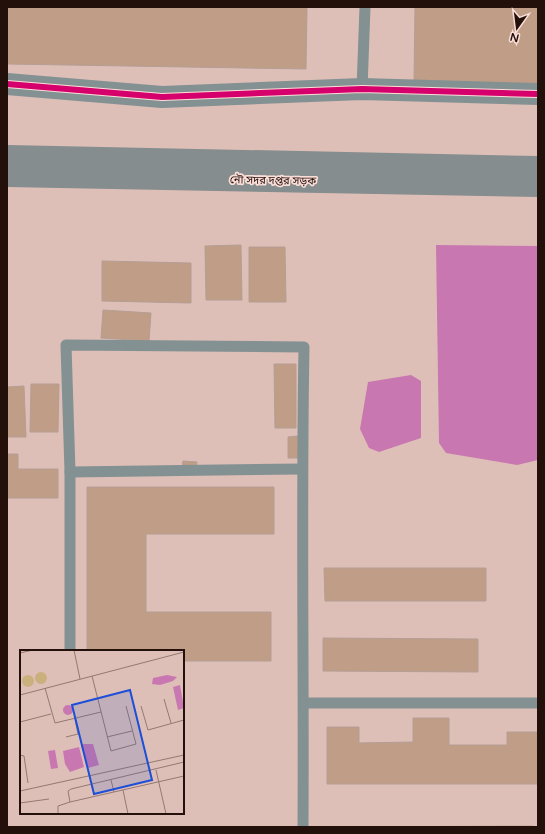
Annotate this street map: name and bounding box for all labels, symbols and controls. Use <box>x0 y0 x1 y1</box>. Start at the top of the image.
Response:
north arrow <box>497 8 537 48</box>
text: N <box>509 30 521 45</box>
street label: নৌ সদর দপ্তর সড়ক <box>230 173 316 188</box>
inset map <box>20 650 184 814</box>

